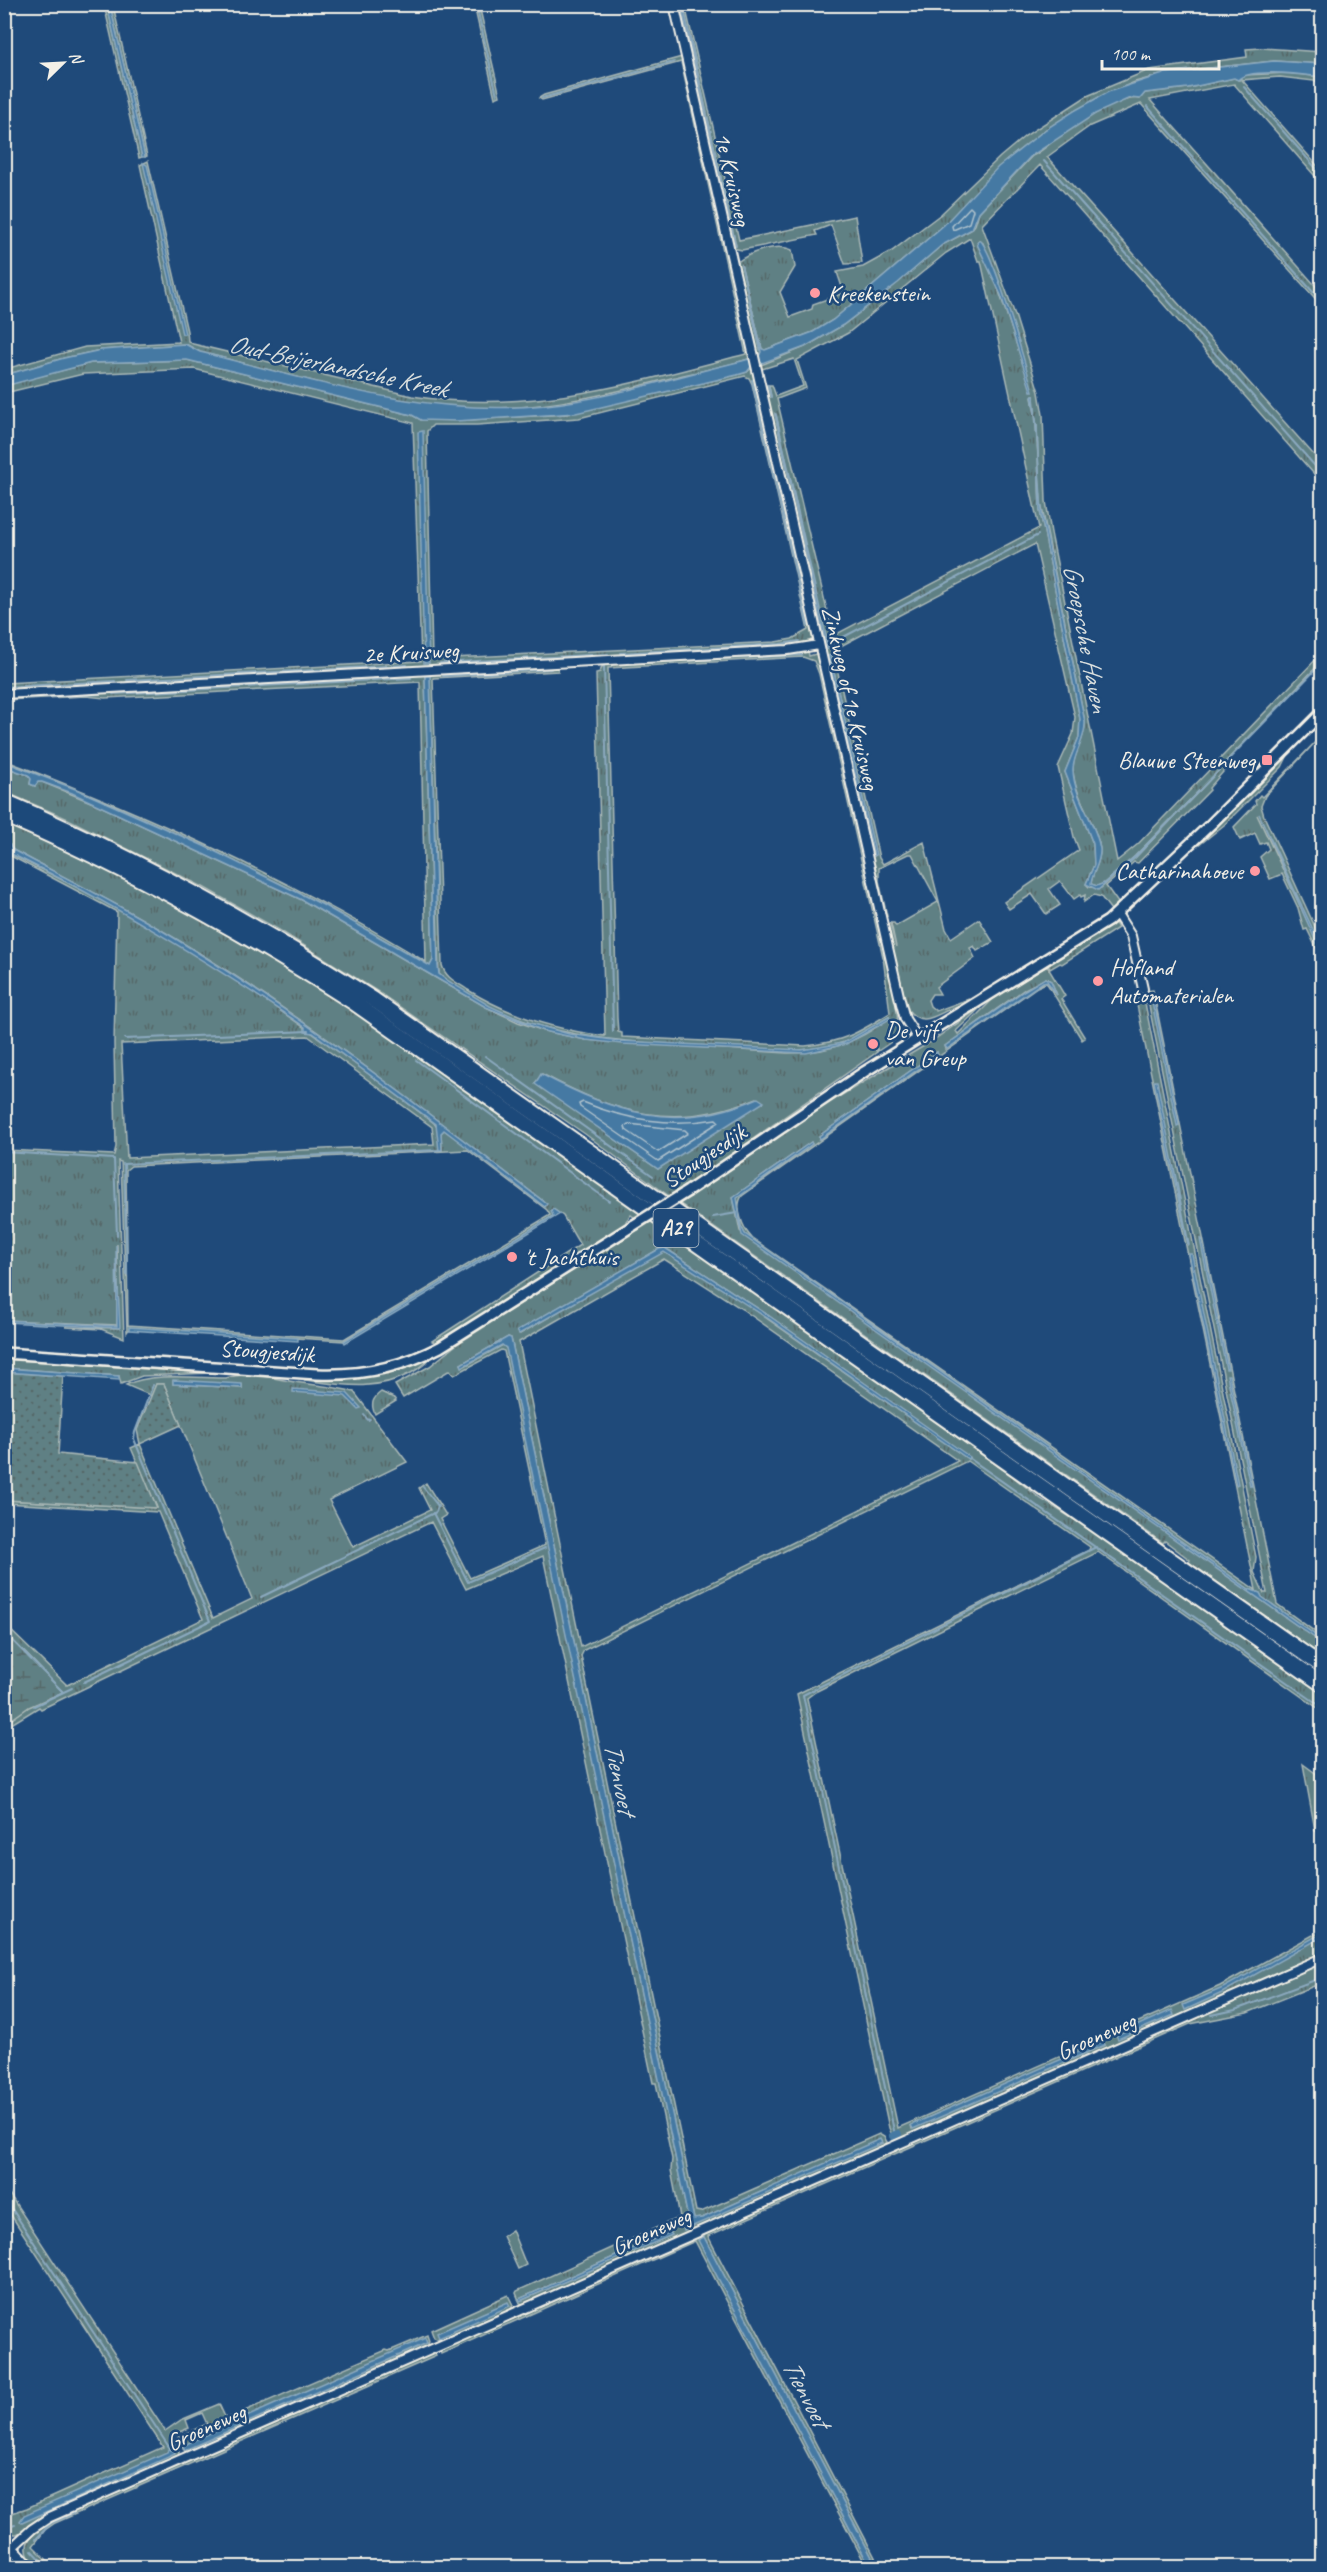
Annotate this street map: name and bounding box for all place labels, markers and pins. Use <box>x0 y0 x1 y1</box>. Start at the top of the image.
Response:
place label: Kreekenstein <box>827 278 931 308</box>
marker: Kreekenstein <box>808 286 822 300</box>
place label: Blauwe Steenweg <box>1118 745 1256 775</box>
marker: Blauwe Steenweg <box>1260 753 1274 767</box>
place label: Catharinahoeve <box>1115 856 1245 886</box>
marker: Catharinahoeve <box>1248 864 1262 878</box>
place label: Hofland Automaterialen <box>1110 952 1234 1010</box>
marker: Hofland Automaterialen <box>1091 974 1105 988</box>
place label: De vijf van Greup <box>885 1015 967 1073</box>
marker: De vijf van Greup <box>866 1037 880 1051</box>
place label: 't Jachthuis <box>524 1242 620 1272</box>
marker: 't Jachthuis <box>505 1250 519 1264</box>

